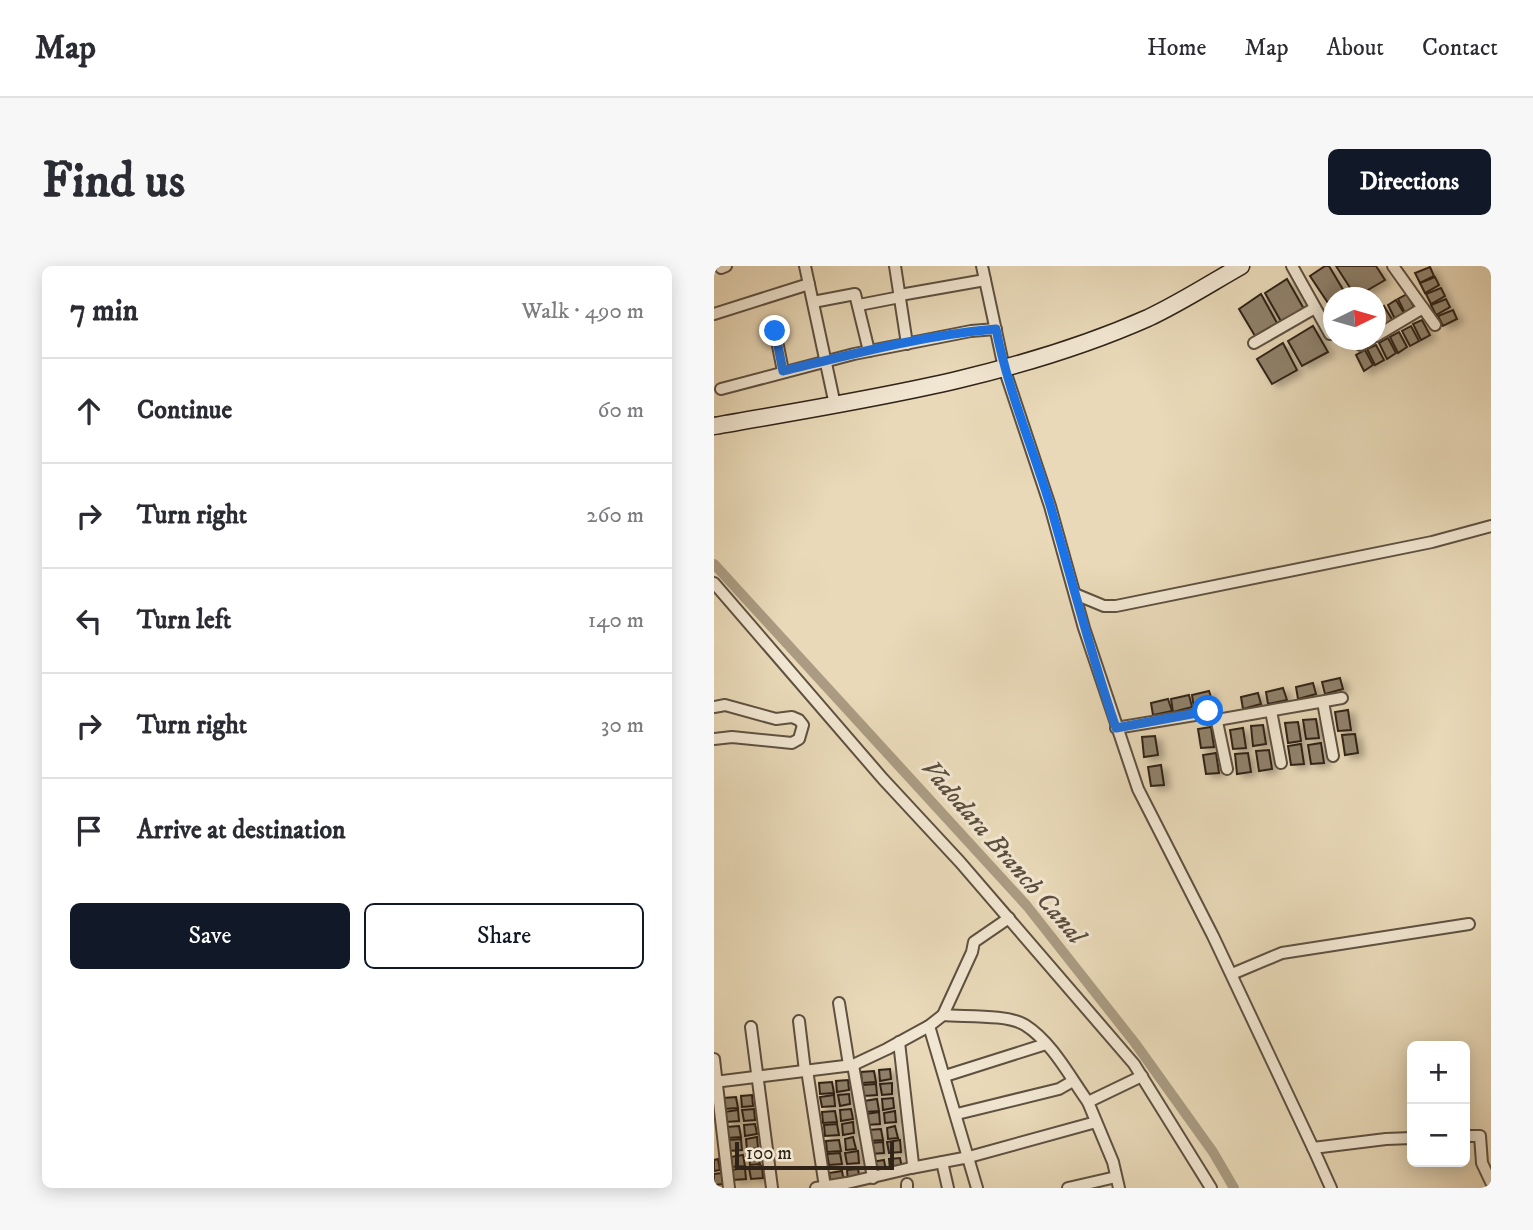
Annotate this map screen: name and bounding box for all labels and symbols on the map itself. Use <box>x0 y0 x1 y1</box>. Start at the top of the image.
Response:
north arrow <box>1323 287 1386 350</box>
route end <box>759 315 790 346</box>
route start <box>1192 695 1223 726</box>
water label: Vadodara Branch Canal <box>914 753 1094 954</box>
scale bar <box>735 1139 894 1171</box>

